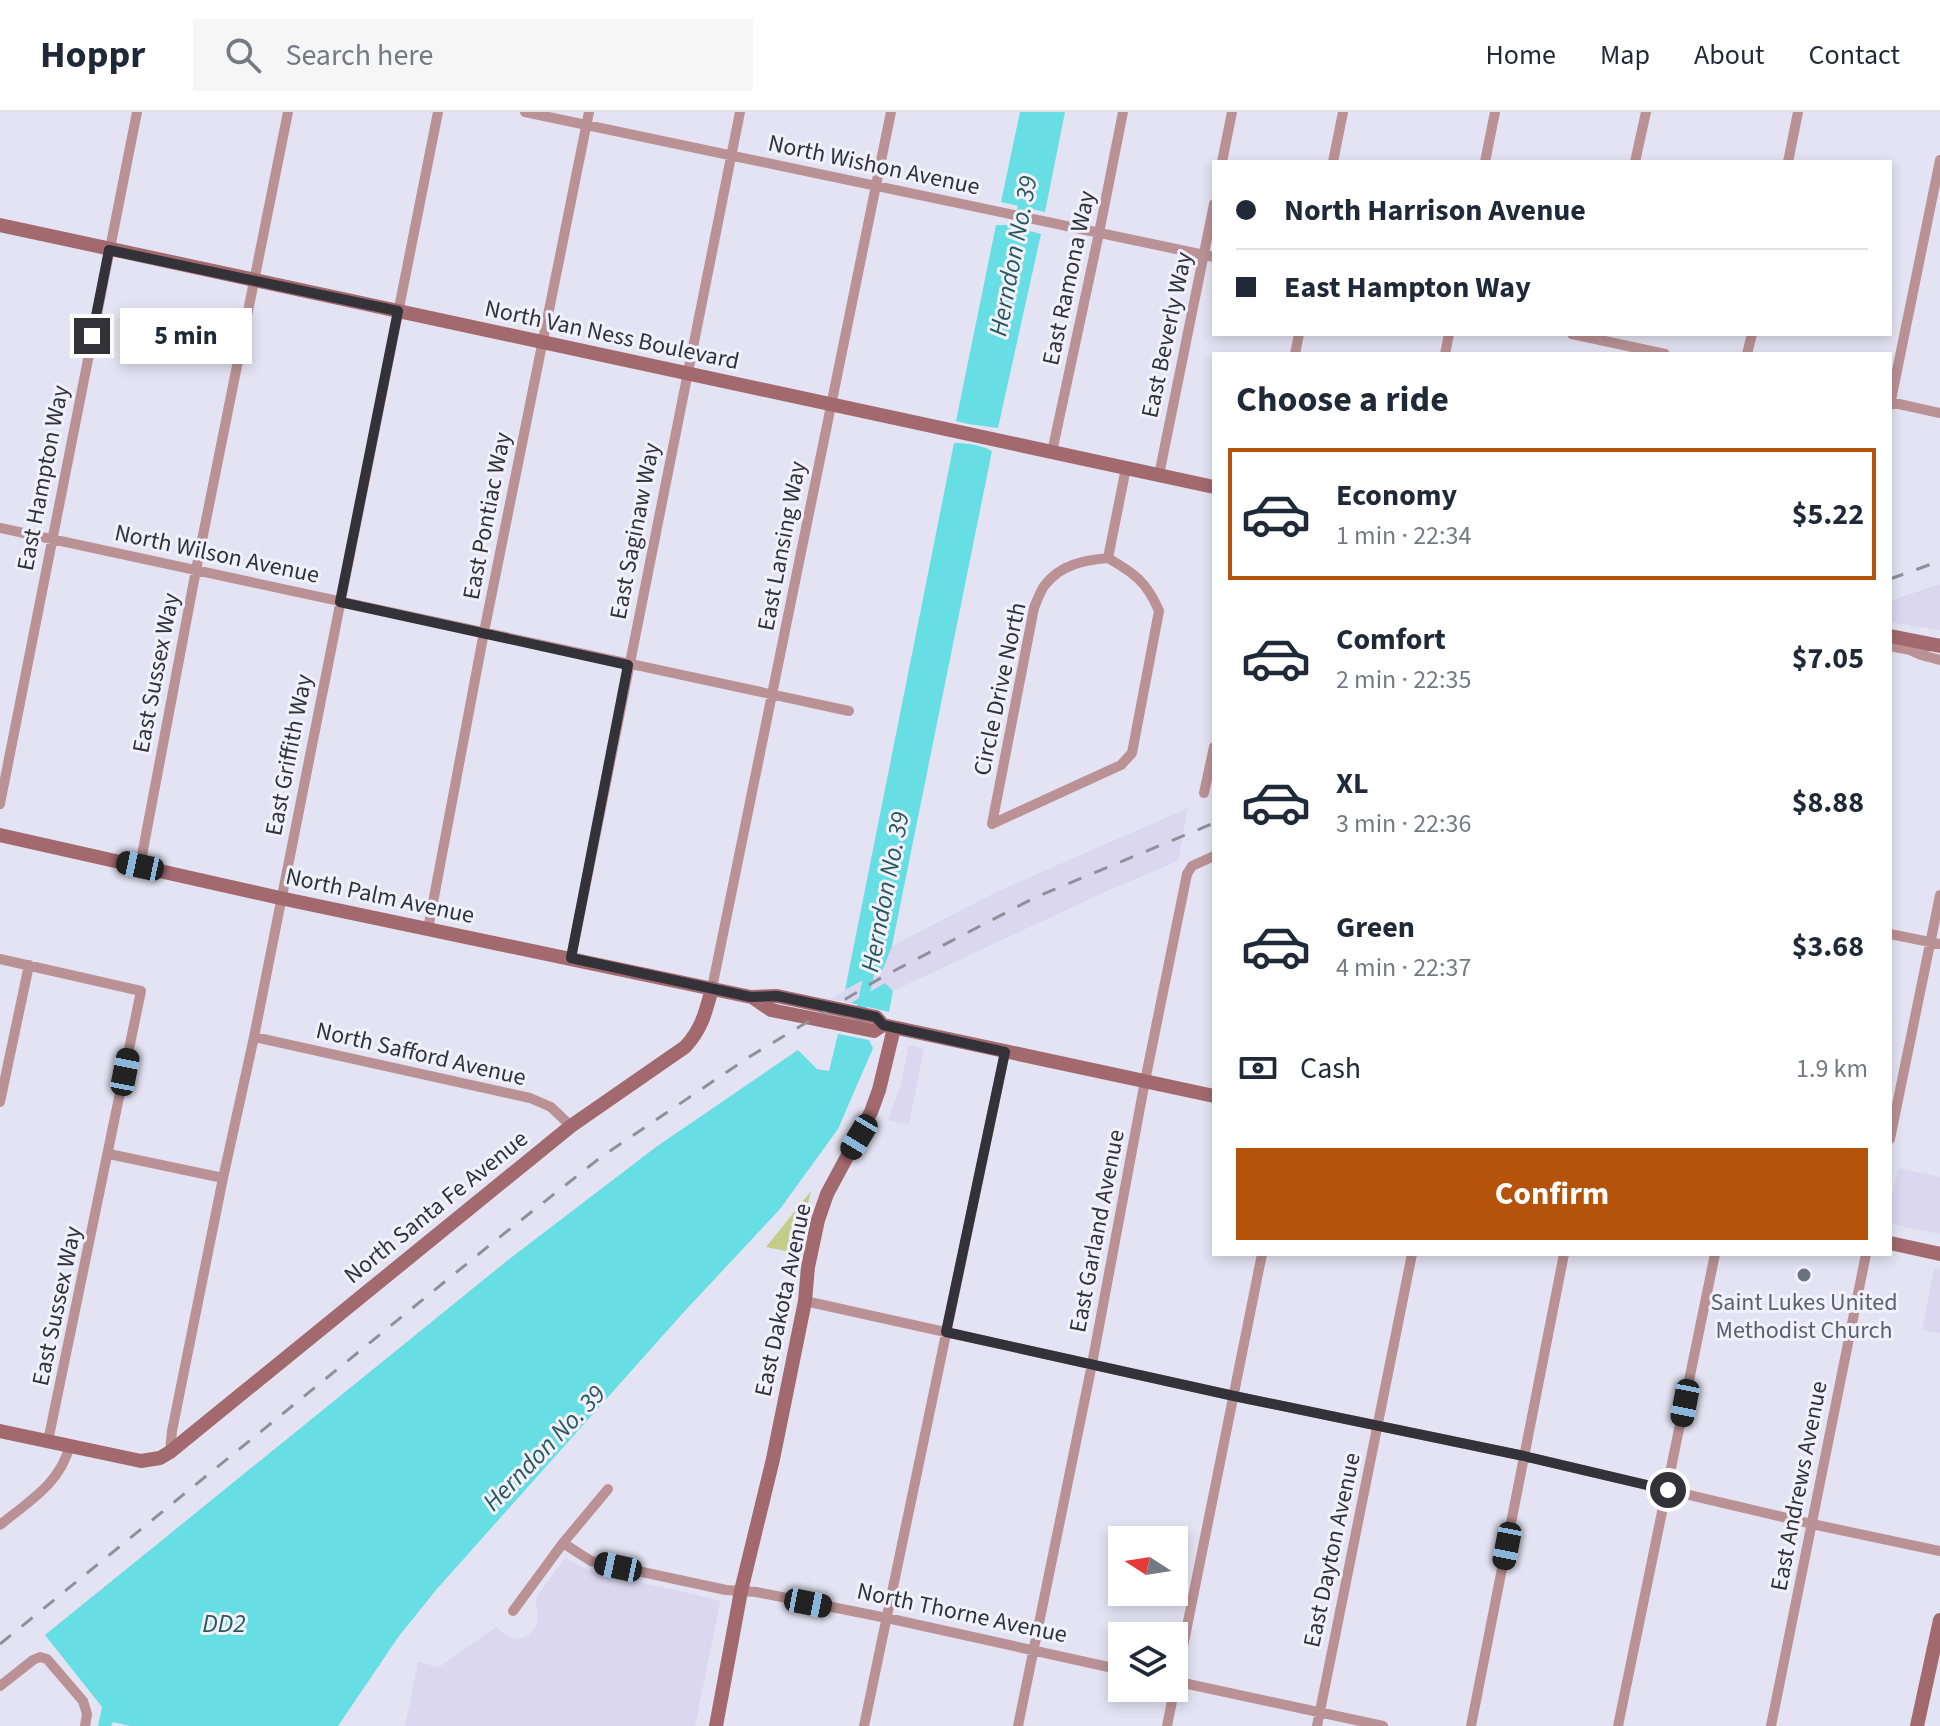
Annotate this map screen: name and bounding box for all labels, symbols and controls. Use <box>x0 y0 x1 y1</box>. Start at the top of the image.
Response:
search box <box>193 19 753 91</box>
text: Hoppr <box>40 28 145 82</box>
icon: search <box>221 33 265 77</box>
text: Search here <box>285 34 433 77</box>
text: Home <box>1485 35 1556 75</box>
text: Map <box>1600 35 1650 75</box>
text: About <box>1694 35 1765 75</box>
text: Contact <box>1809 35 1900 75</box>
street label: North Wishon Avenue <box>765 125 983 205</box>
water label: Herndon No. 39 <box>979 172 1047 340</box>
street label: East Ramona Way <box>1033 187 1105 369</box>
text: North Harrison Avenue <box>1284 189 1586 232</box>
street label: East Beverly Way <box>1132 249 1202 421</box>
text: East Hampton Way <box>1284 266 1531 309</box>
street label: North Van Ness Boulevard <box>481 291 743 379</box>
callout: 5 min <box>120 308 252 364</box>
text: 5 min <box>154 317 218 354</box>
route end <box>74 318 110 354</box>
text: Choose a ride <box>1236 374 1449 425</box>
street label: East Hampton Way <box>8 382 78 574</box>
street label: East Pontiac Way <box>454 429 520 603</box>
street label: East Saginaw Way <box>601 440 669 622</box>
street label: East Lansing Way <box>748 458 816 634</box>
text: Economy <box>1336 474 1457 517</box>
icon: car <box>1240 478 1312 550</box>
text: $5.22 <box>1792 493 1864 536</box>
street label: North Wilson Avenue <box>111 515 323 593</box>
text: 1 min · 22:34 <box>1336 517 1471 554</box>
street label: East Sussex Way <box>123 590 189 756</box>
street label: Circle Drive North <box>965 599 1035 779</box>
text: Comfort <box>1336 618 1446 661</box>
icon: car <box>1240 622 1312 694</box>
text: $7.05 <box>1792 637 1864 680</box>
text: 2 min · 22:35 <box>1336 661 1471 698</box>
street label: East Griffith Way <box>256 671 322 839</box>
text: XL <box>1336 762 1369 805</box>
icon: car <box>1240 766 1312 838</box>
text: $8.88 <box>1792 781 1864 824</box>
text: 3 min · 22:36 <box>1336 805 1471 842</box>
water label: Herndon No. 39 <box>851 808 919 976</box>
car <box>114 849 166 883</box>
street label: North Palm Avenue <box>282 859 478 933</box>
text: Green <box>1336 906 1415 949</box>
icon: car <box>1240 910 1312 982</box>
text: $3.68 <box>1792 925 1864 968</box>
text: 4 min · 22:37 <box>1336 949 1471 986</box>
street label: North Safford Avenue <box>313 1013 529 1095</box>
car <box>109 1046 141 1098</box>
icon: cash <box>1236 1046 1280 1090</box>
text: Cash <box>1300 1047 1361 1090</box>
text: 1.9 km <box>1796 1050 1868 1087</box>
car <box>836 1110 882 1164</box>
street label: North Santa Fe Avenue <box>337 1122 535 1292</box>
street label: East Garland Avenue <box>1060 1127 1134 1335</box>
button: Confirm <box>1236 1148 1868 1240</box>
street label: East Dakota Avenue <box>745 1200 821 1400</box>
street label: East Sussex Way <box>23 1223 91 1389</box>
marker: Saint Lukes United Methodist Church <box>1795 1266 1813 1284</box>
place label: Saint Lukes United Methodist Church <box>1710 1285 1898 1348</box>
water label: Herndon No. 39 <box>474 1377 614 1519</box>
car <box>1669 1377 1701 1429</box>
street label: East Andrews Avenue <box>1762 1378 1836 1594</box>
street label: East Dayton Avenue <box>1294 1450 1370 1650</box>
route start <box>1650 1472 1686 1508</box>
car <box>1491 1520 1523 1572</box>
north arrow <box>1108 1526 1188 1606</box>
map controls <box>1108 1526 1188 1702</box>
car <box>592 1550 644 1584</box>
street label: North Thorne Avenue <box>854 1574 1070 1652</box>
car <box>782 1587 834 1619</box>
water label: DD2 <box>202 1605 246 1642</box>
button: layers <box>1108 1622 1188 1702</box>

